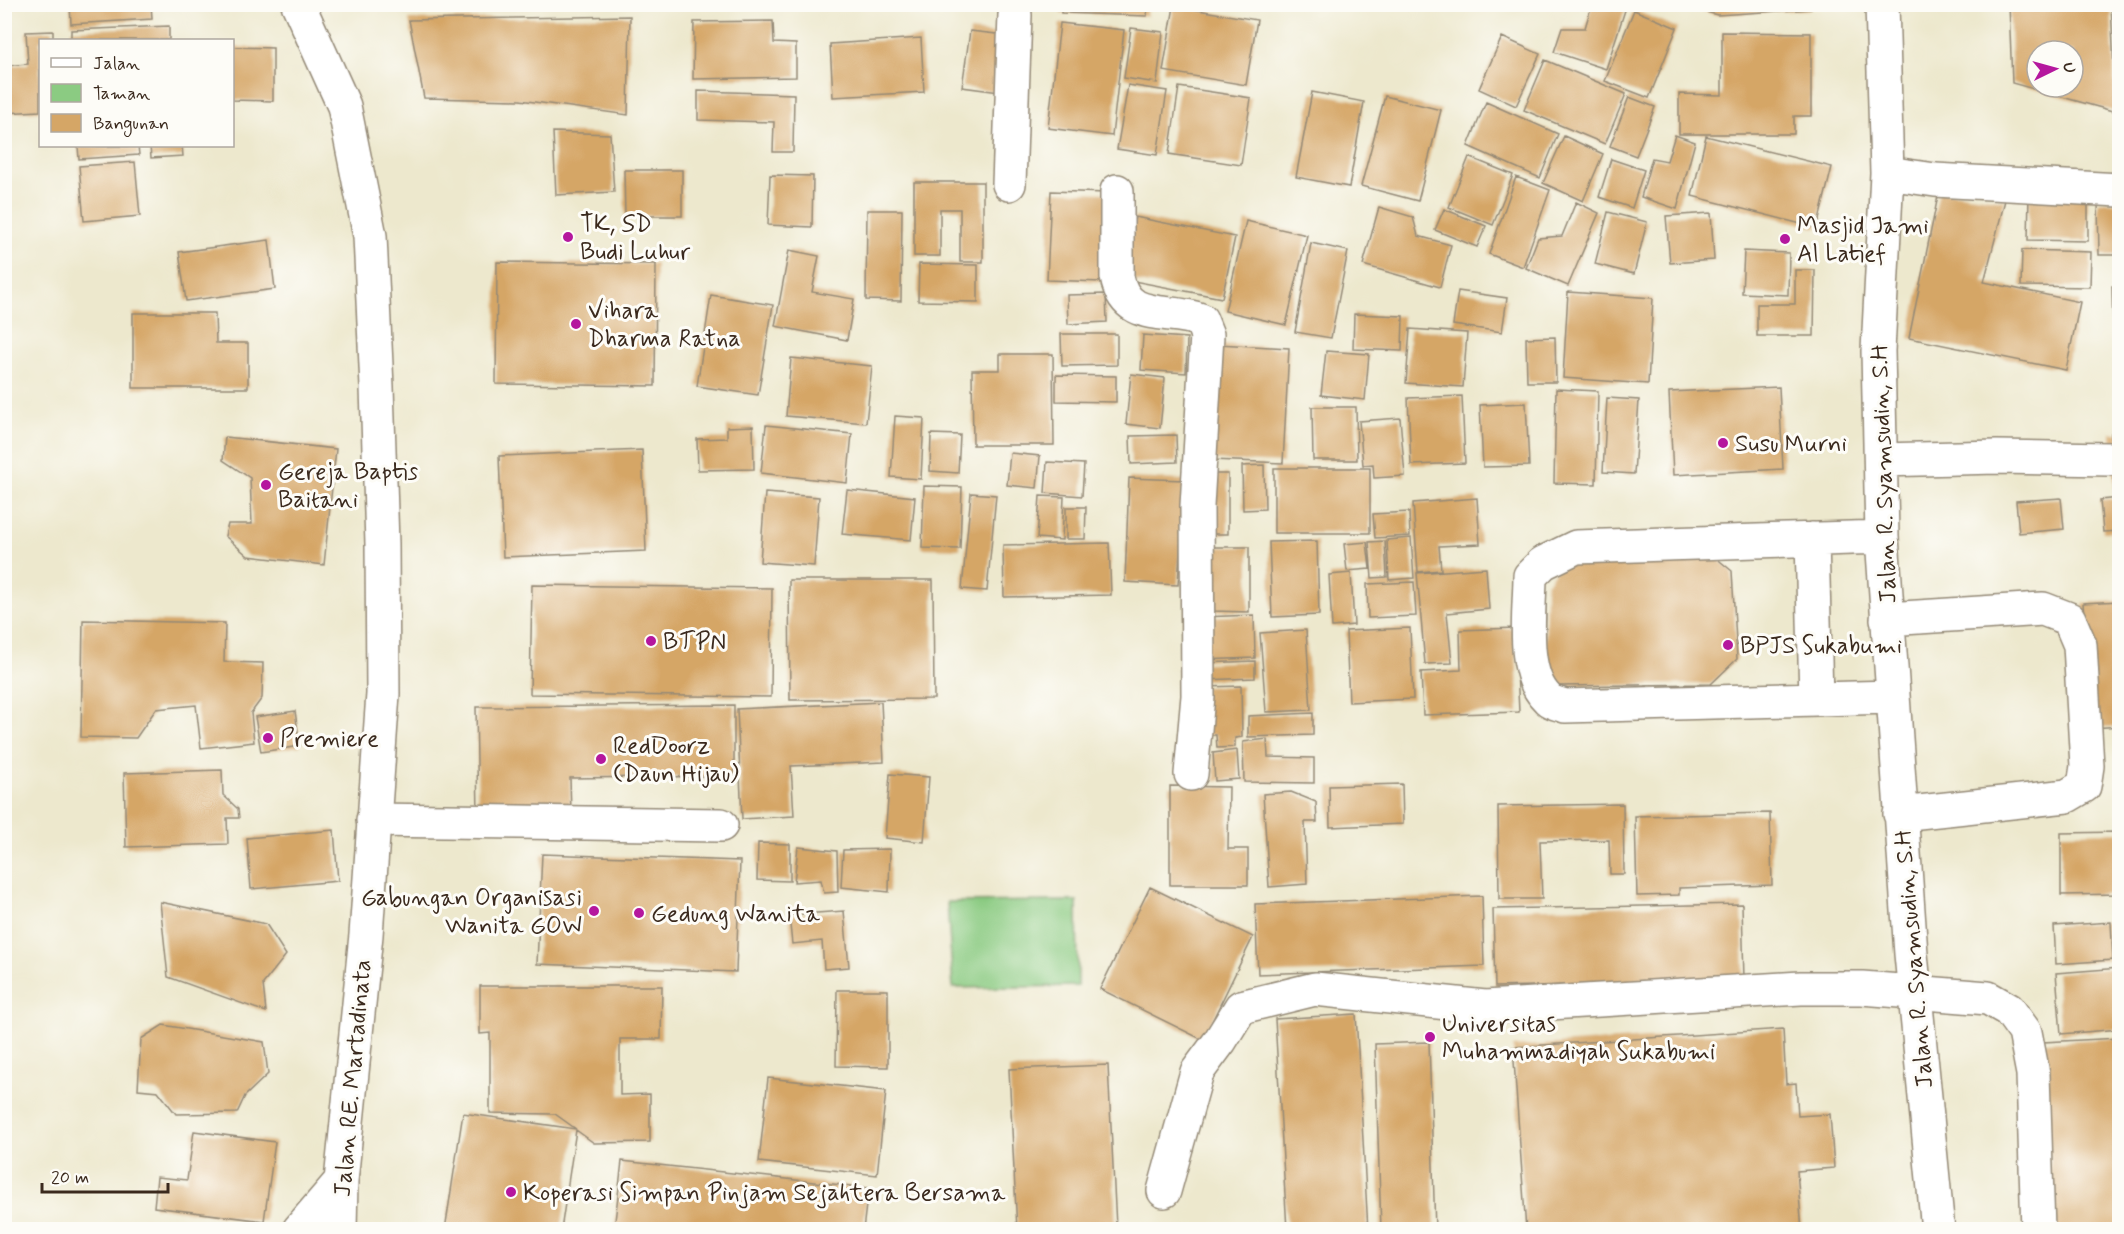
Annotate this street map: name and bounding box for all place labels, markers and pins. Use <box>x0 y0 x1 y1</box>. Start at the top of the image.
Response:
place label: TK, SD Budi Luhur <box>580 209 690 268</box>
place label: Masjid Jami Al Latief <box>1797 211 1929 270</box>
marker: TK, SD Budi Luhur <box>561 230 575 244</box>
marker: Masjid Jami Al Latief <box>1778 232 1792 246</box>
place label: Vihara Dharma Ratna <box>588 296 741 355</box>
marker: Vihara Dharma Ratna <box>569 317 583 331</box>
place label: Susu Murni <box>1735 429 1847 460</box>
marker: Susu Murni <box>1716 436 1730 450</box>
place label: Gereja Baptis Baitani <box>278 457 419 516</box>
marker: Gereja Baptis Baitani <box>259 478 273 492</box>
place label: BTPN <box>663 627 726 658</box>
place label: BPJS Sukabumi <box>1740 631 1902 662</box>
marker: BTPN <box>644 634 658 648</box>
marker: BPJS Sukabumi <box>1721 638 1735 652</box>
place label: Premiere <box>280 724 379 755</box>
marker: Premiere <box>261 731 275 745</box>
place label: RedDoorz (Daun Hijau) <box>613 731 739 790</box>
marker: RedDoorz (Daun Hijau) <box>594 752 608 766</box>
place label: Gabungan Organisasi Wanita GOW <box>361 883 582 942</box>
place label: Gedung Wanita <box>651 899 821 930</box>
marker: Gabungan Organisasi Wanita GOW <box>587 904 601 918</box>
marker: Gedung Wanita <box>632 906 646 920</box>
place label: Universitas Muhammadiyah Sukabumi <box>1442 1009 1715 1068</box>
marker: Universitas Muhammadiyah Sukabumi <box>1423 1030 1437 1044</box>
place label: Koperasi Simpan Pinjam Sejahtera Bersama <box>523 1178 1006 1209</box>
marker: Koperasi Simpan Pinjam Sejahtera Bersama <box>504 1185 518 1199</box>

